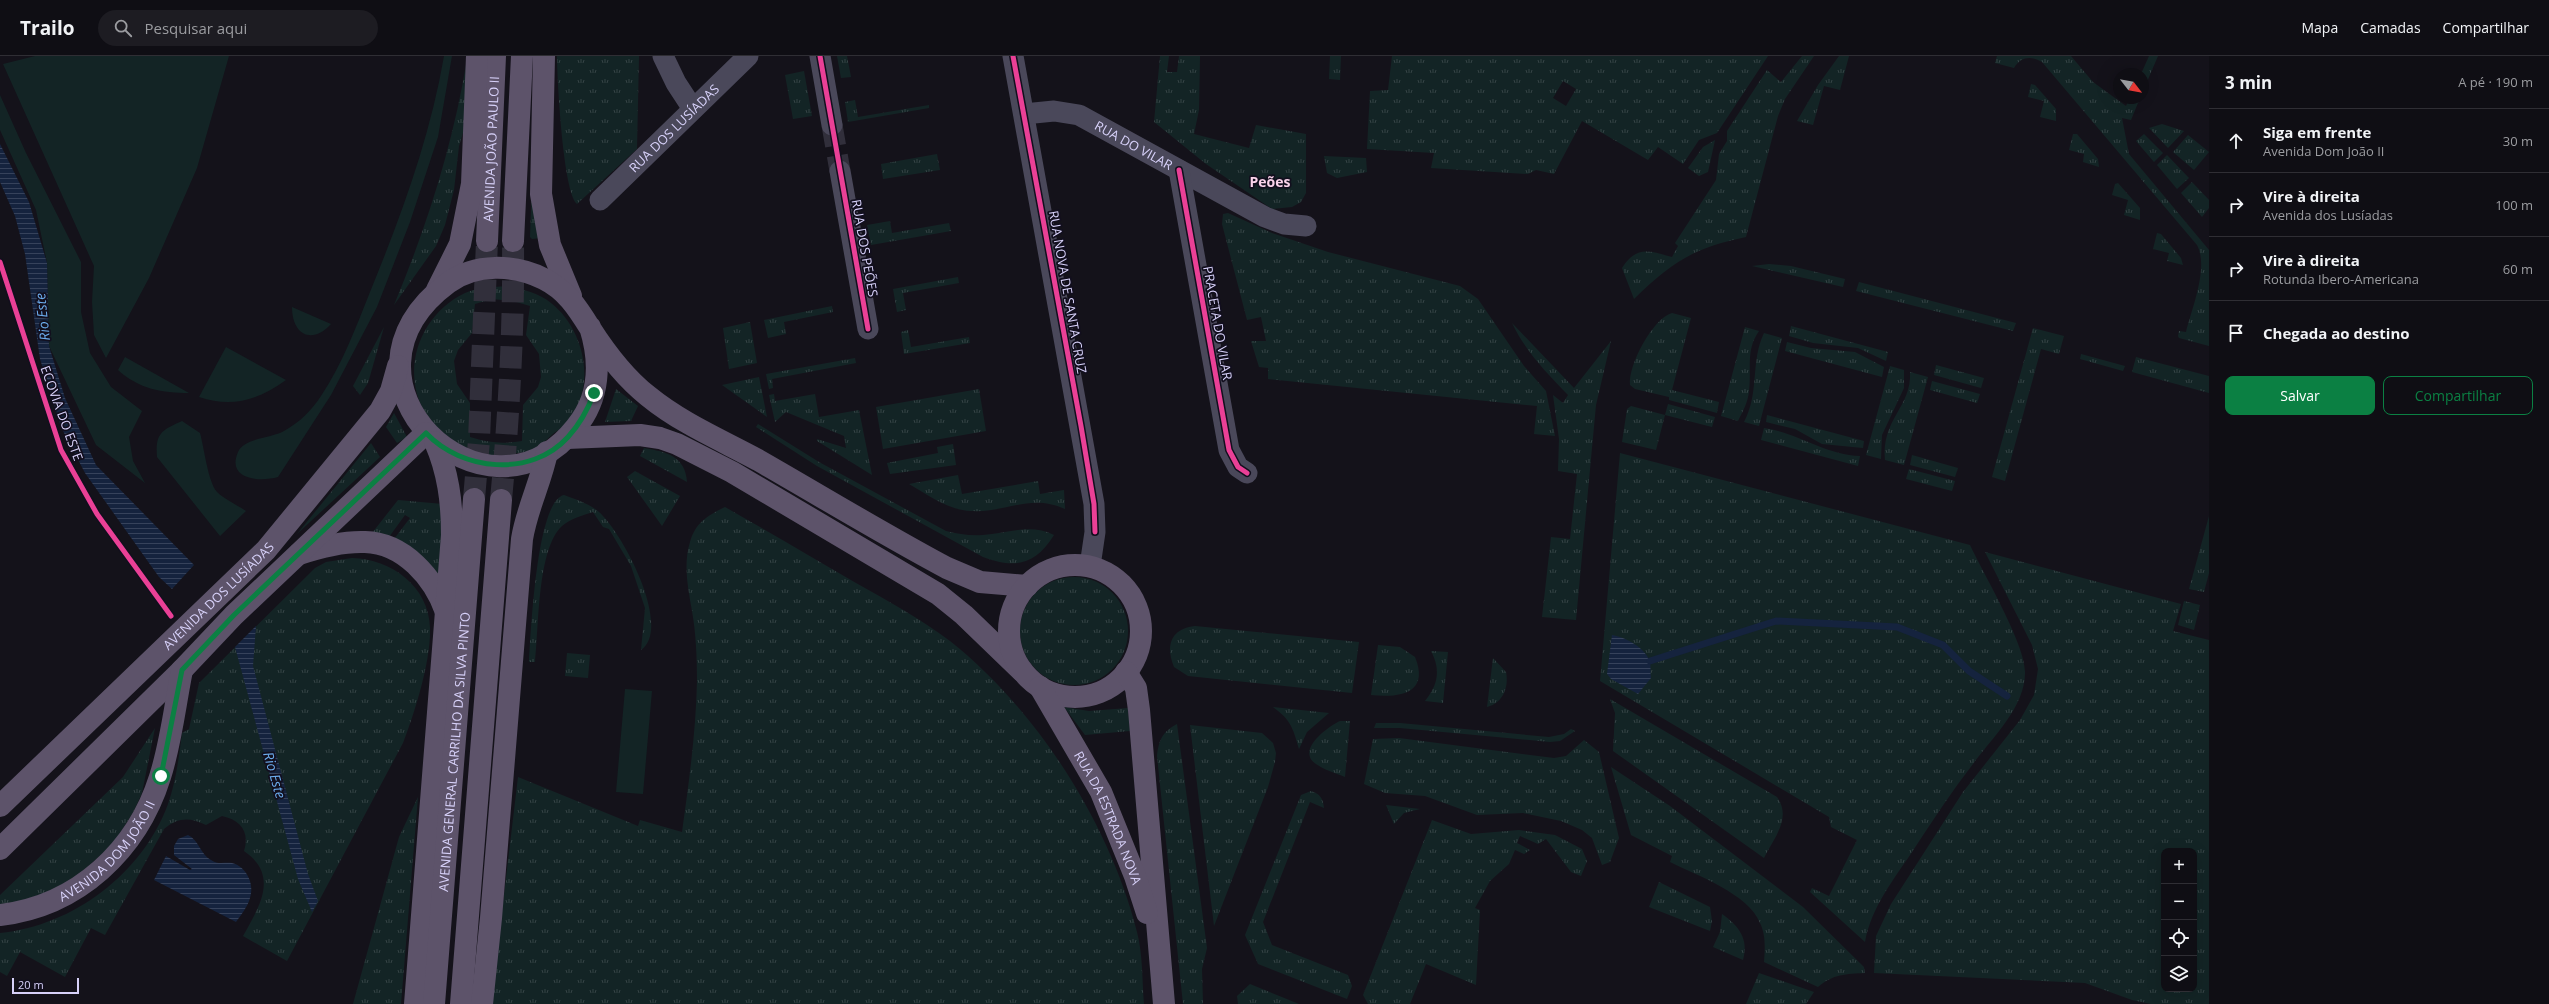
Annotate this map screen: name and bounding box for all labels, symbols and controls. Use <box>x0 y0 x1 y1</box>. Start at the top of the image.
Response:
search box <box>98 10 378 46</box>
text: Trailo <box>20 15 74 41</box>
icon: search <box>112 17 134 39</box>
text: Pesquisar aqui <box>144 18 247 38</box>
text: Mapa <box>2302 18 2338 37</box>
text: Camadas <box>2360 18 2421 37</box>
text: Compartilhar <box>2443 18 2529 37</box>
north arrow <box>2113 68 2149 104</box>
text: 3 min <box>2225 71 2272 94</box>
text: A pé · 190 m <box>2458 73 2533 91</box>
street label: AVENIDA JOÃO PAULO II <box>479 76 503 223</box>
street label: RUA DOS LUSÍADAS <box>625 80 723 176</box>
street label: RUA DO VILAR <box>1092 116 1176 174</box>
text: Siga em frente <box>2263 122 2371 142</box>
icon: ahead <box>2225 130 2247 152</box>
text: 30 m <box>2503 132 2533 150</box>
text: Avenida Dom João II <box>2263 142 2384 160</box>
district label: Peões <box>1250 172 1291 191</box>
text: Vire à direita <box>2263 186 2360 206</box>
icon: right <box>2225 194 2247 216</box>
text: 100 m <box>2495 196 2533 214</box>
street label: RUA DOS PEÕES <box>848 198 882 298</box>
text: Avenida dos Lusíadas <box>2263 206 2393 224</box>
street label: RUA NOVA DE SANTA CRUZ <box>1045 209 1091 375</box>
text: Vire à direita <box>2263 250 2360 270</box>
icon: right <box>2225 258 2247 280</box>
text: 60 m <box>2503 260 2533 278</box>
street label: PRACETA DO VILAR <box>1199 265 1237 381</box>
text: Rotunda Ibero-Americana <box>2263 270 2419 288</box>
water label: Rio Este <box>30 292 54 342</box>
icon: arrive <box>2225 322 2247 344</box>
text: Chegada ao destino <box>2263 323 2410 343</box>
street label: ECOVIA DO ESTE <box>36 363 88 463</box>
button: Salvar <box>2225 376 2375 415</box>
button: Compartilhar <box>2383 376 2533 415</box>
route end <box>585 384 603 402</box>
street label: AVENIDA DOS LUSÍADAS <box>159 538 278 654</box>
street label: AVENIDA GENERAL CARRILHO DA SILVA PINTO <box>434 611 474 892</box>
street label: RUA DA ESTRADA NOVA <box>1070 748 1146 888</box>
water label: Rio Este <box>259 749 291 801</box>
route start <box>152 767 170 785</box>
street label: AVENIDA DOM JOÃO II <box>56 798 159 906</box>
map controls <box>2161 848 2197 992</box>
button: + <box>2161 848 2197 884</box>
button: − <box>2161 884 2197 920</box>
button: locate <box>2161 920 2197 956</box>
button: layers <box>2161 956 2197 992</box>
scale bar <box>12 976 79 995</box>
text: 20 m <box>18 977 44 992</box>

